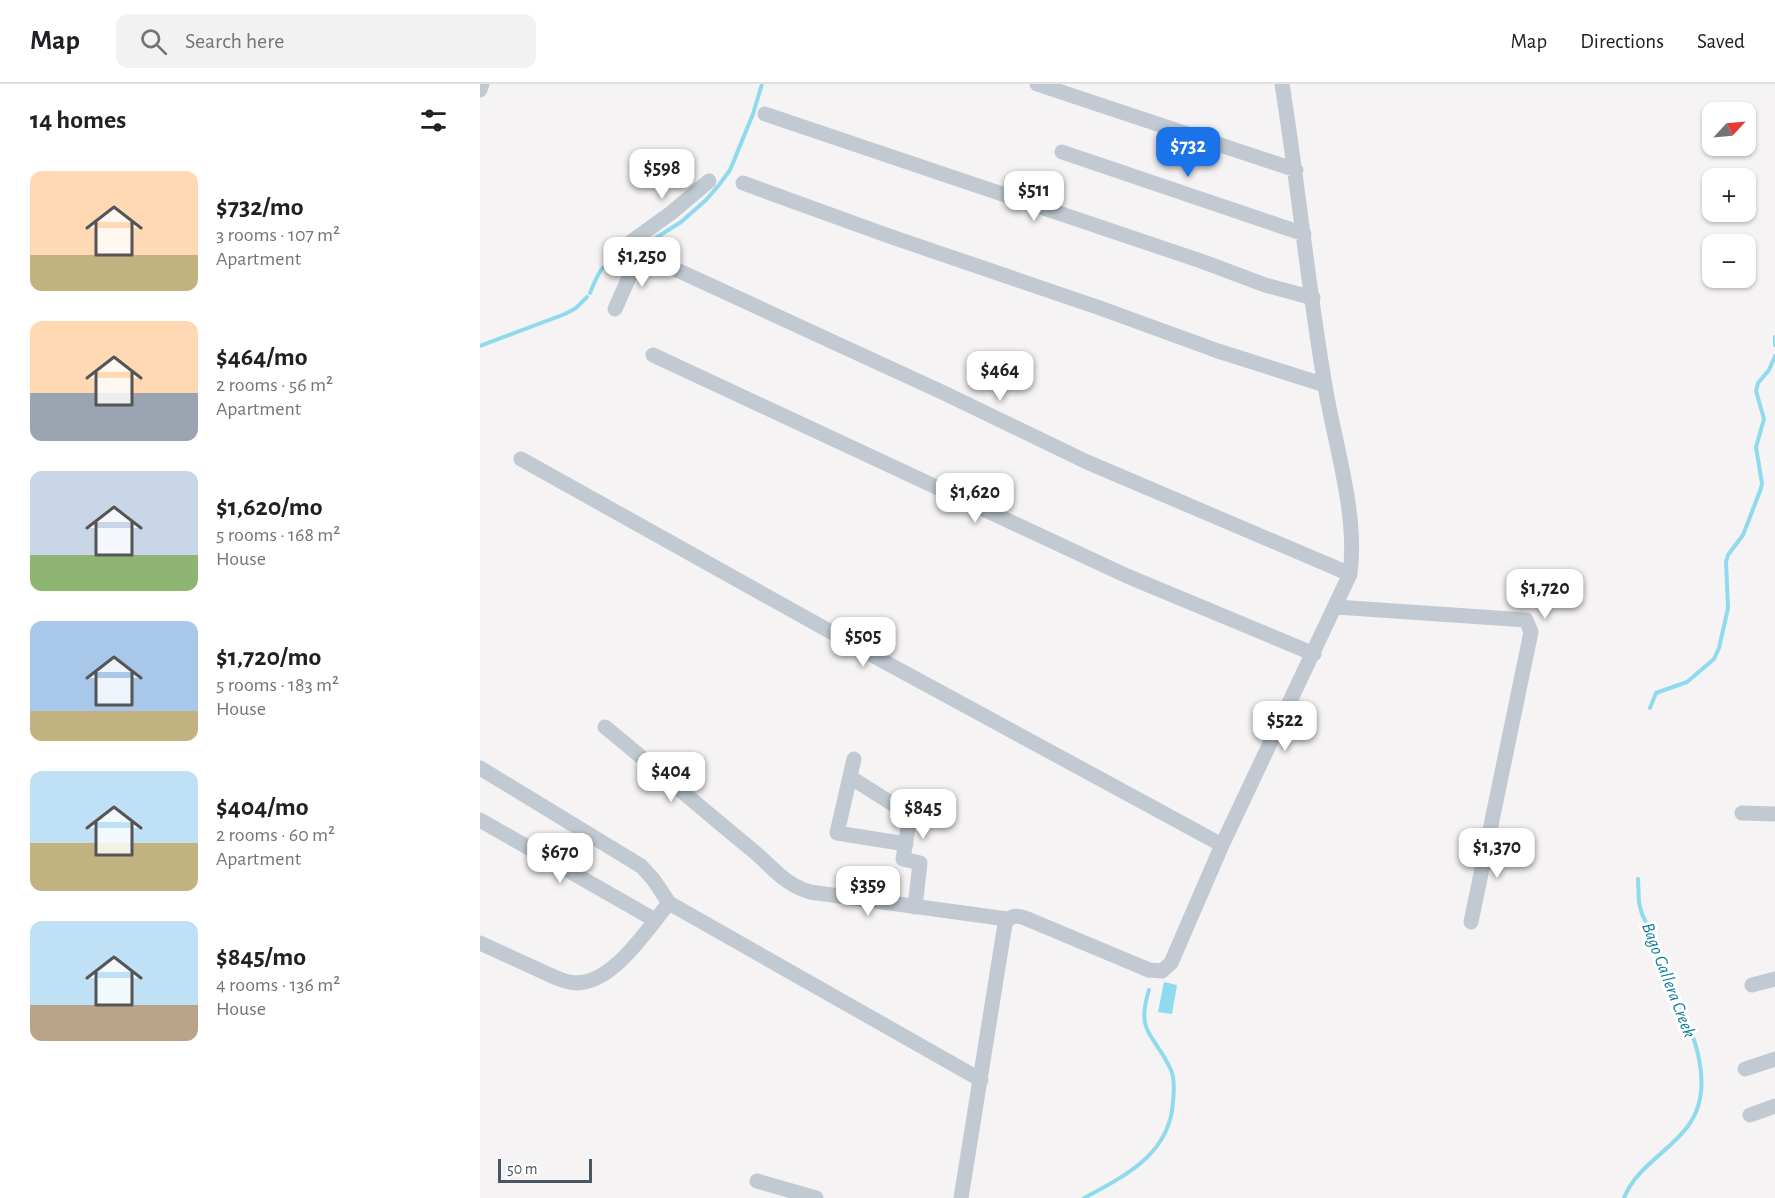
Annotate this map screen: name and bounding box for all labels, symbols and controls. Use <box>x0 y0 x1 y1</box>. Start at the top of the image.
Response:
search box <box>116 14 536 68</box>
icon: search <box>137 25 170 58</box>
text: Map <box>30 27 80 55</box>
text: Search here <box>185 30 284 52</box>
text: Map <box>1511 31 1547 52</box>
text: Directions <box>1580 31 1664 52</box>
text: Saved <box>1697 31 1745 52</box>
north arrow <box>1702 102 1756 156</box>
map controls <box>1702 102 1756 288</box>
icon: filters <box>417 104 450 137</box>
text: 14 homes <box>30 107 126 133</box>
pin: $732 <box>1152 127 1224 178</box>
text: $732 <box>1170 136 1206 156</box>
pin: $598 <box>626 149 698 200</box>
text: $598 <box>643 158 681 178</box>
button: + <box>1702 168 1756 222</box>
pin: $511 <box>998 171 1070 222</box>
text: $511 <box>1018 180 1050 200</box>
text: $732/mo <box>216 194 304 220</box>
icon: home <box>78 195 150 267</box>
text: 3 rooms · 107 m² <box>216 225 340 245</box>
button: − <box>1702 234 1756 288</box>
pin: $1,250 <box>593 237 691 288</box>
text: $1,250 <box>617 246 667 266</box>
text: Apartment <box>216 249 301 269</box>
text: $464/mo <box>216 344 308 370</box>
icon: home <box>78 345 150 417</box>
pin: $464 <box>964 351 1036 402</box>
text: $464 <box>981 360 1019 380</box>
text: 2 rooms · 56 m² <box>216 375 333 395</box>
text: Apartment <box>216 399 301 419</box>
pin: $1,620 <box>926 473 1024 524</box>
text: $1,620 <box>950 482 1000 502</box>
text: $1,620/mo <box>216 494 323 520</box>
icon: home <box>78 495 150 567</box>
text: 5 rooms · 168 m² <box>216 525 340 545</box>
text: House <box>216 549 266 569</box>
pin: $1,720 <box>1496 569 1594 620</box>
text: $1,720 <box>1520 578 1570 598</box>
pin: $505 <box>827 617 899 668</box>
text: $505 <box>845 626 881 646</box>
text: $1,720/mo <box>216 644 321 670</box>
icon: home <box>78 645 150 717</box>
text: 5 rooms · 183 m² <box>216 675 339 695</box>
text: House <box>216 699 266 719</box>
pin: $522 <box>1249 701 1321 752</box>
text: $522 <box>1267 710 1303 730</box>
pin: $404 <box>635 752 707 803</box>
text: $404 <box>651 761 691 781</box>
pin: $845 <box>887 789 959 840</box>
text: $404/mo <box>216 794 309 820</box>
icon: home <box>78 795 150 867</box>
text: $845 <box>904 798 942 818</box>
text: 2 rooms · 60 m² <box>216 825 335 845</box>
pin: $1,370 <box>1448 828 1546 879</box>
pin: $670 <box>524 833 596 884</box>
text: $1,370 <box>1473 837 1521 857</box>
text: $670 <box>541 842 579 862</box>
text: Apartment <box>216 849 301 869</box>
pin: $359 <box>832 866 904 917</box>
text: $359 <box>850 875 886 895</box>
water label: Bago Gallera Creek <box>1638 921 1698 1040</box>
text: $845/mo <box>216 944 306 970</box>
icon: home <box>78 945 150 1017</box>
text: 4 rooms · 136 m² <box>216 975 340 995</box>
text: House <box>216 999 266 1019</box>
scale bar <box>498 1156 592 1184</box>
text: 50 m <box>507 1161 538 1177</box>

